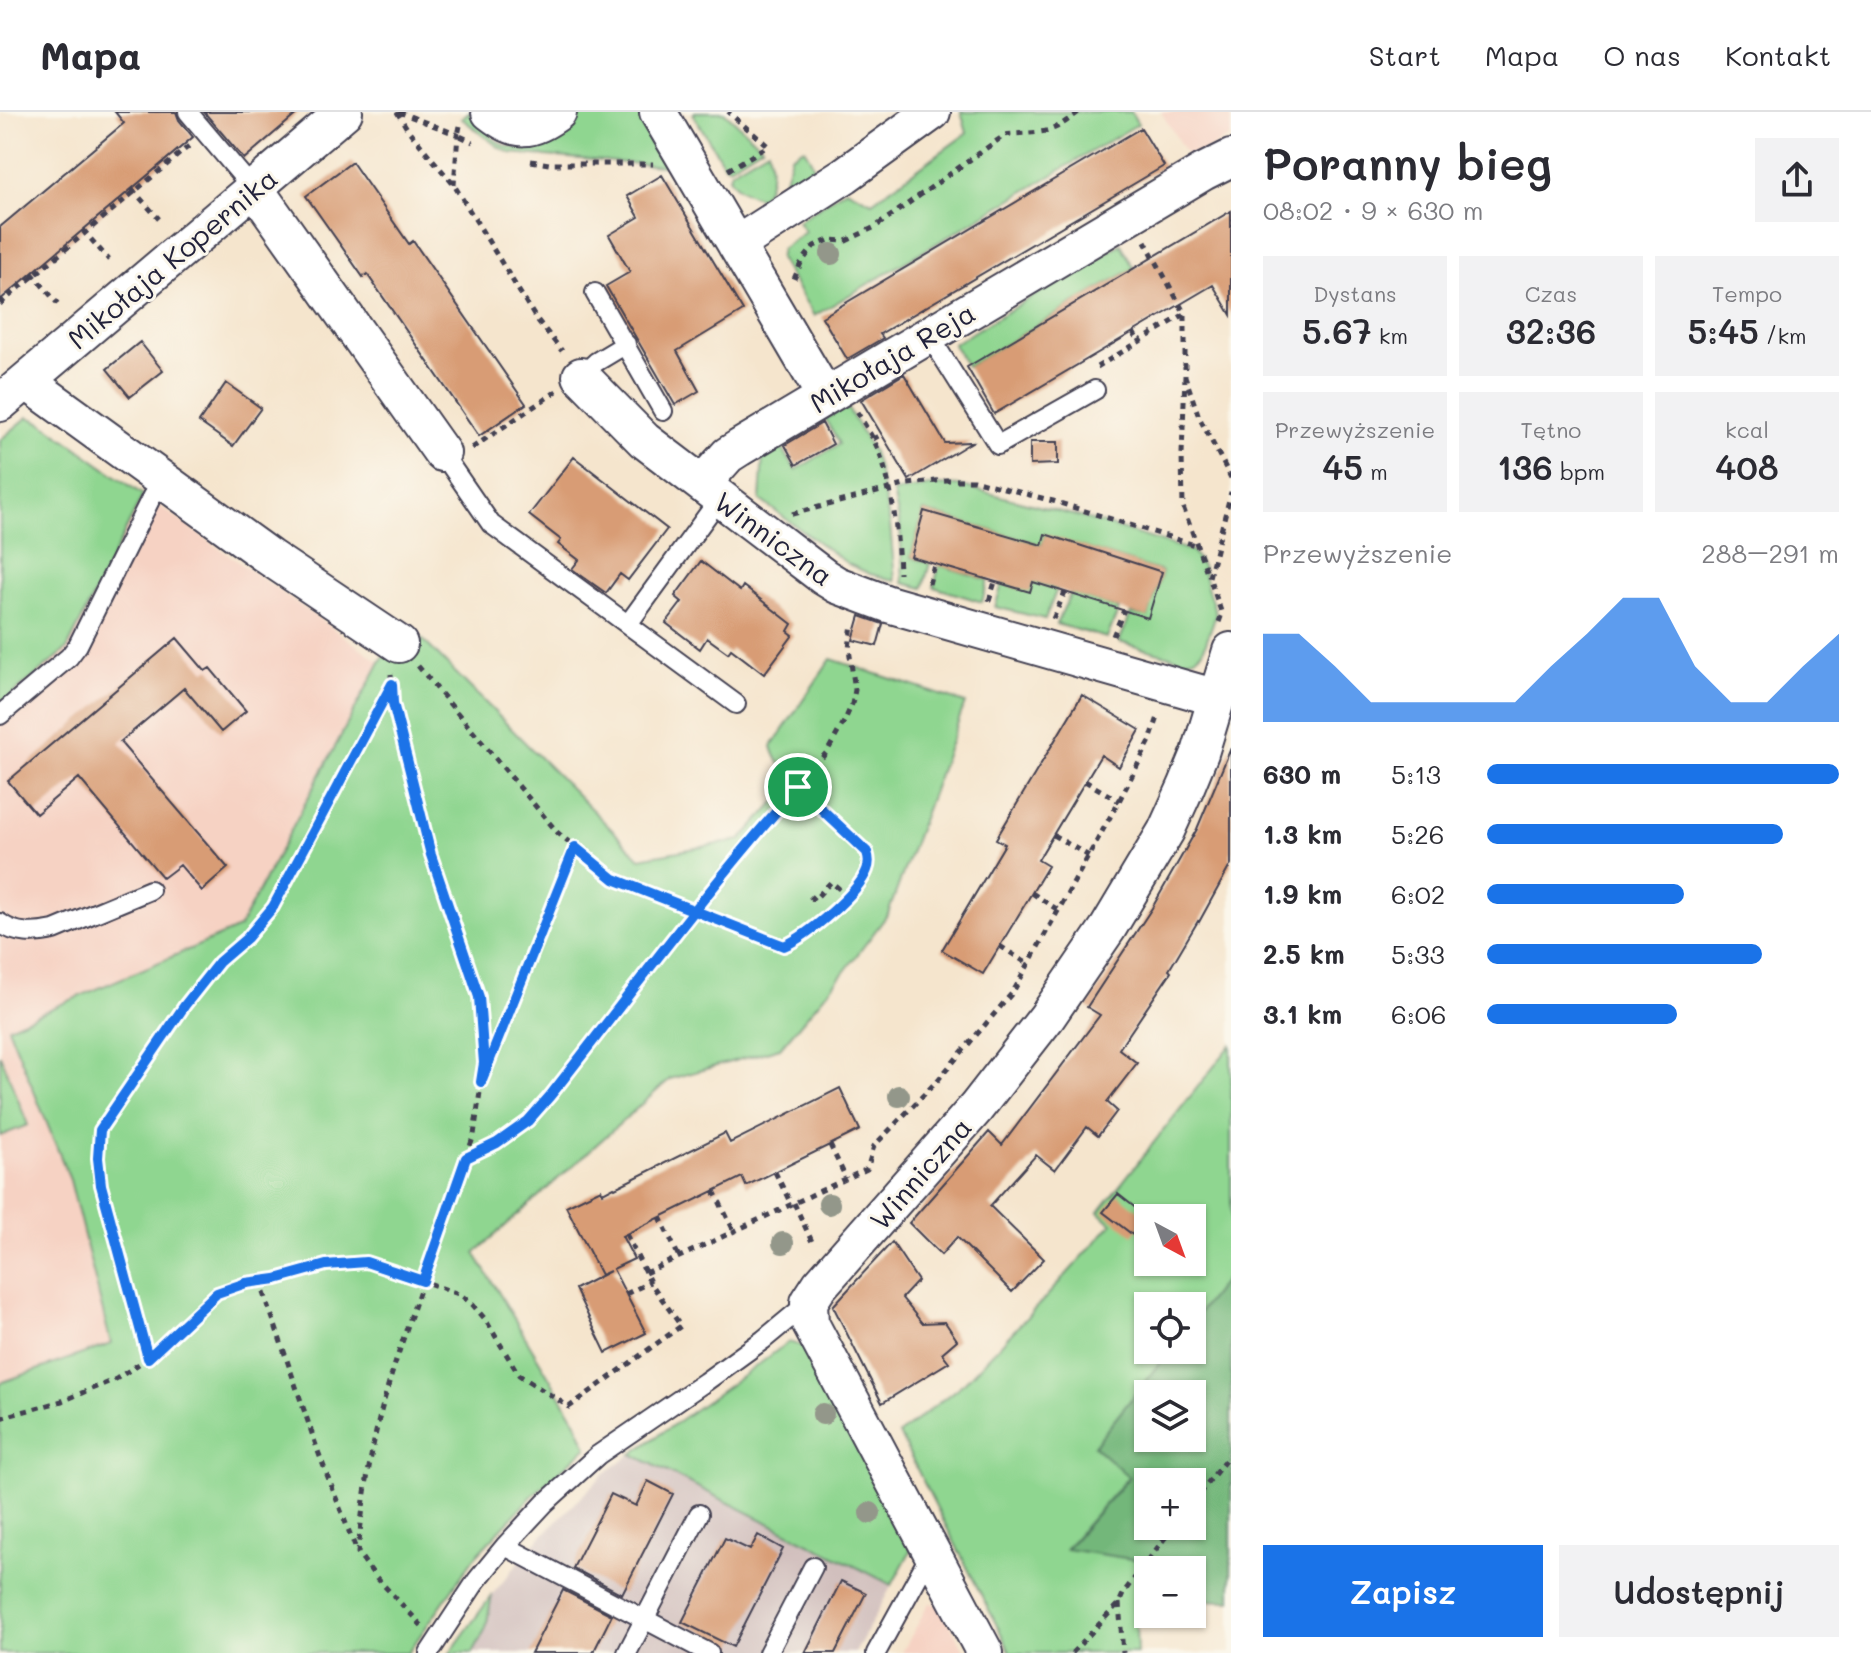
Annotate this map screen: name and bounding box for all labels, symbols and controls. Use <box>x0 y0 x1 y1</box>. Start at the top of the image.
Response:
text: Mapa <box>40 30 141 80</box>
text: Start <box>1369 37 1441 73</box>
text: Mapa <box>1485 37 1559 73</box>
text: O nas <box>1603 37 1681 73</box>
text: Kontakt <box>1725 37 1831 73</box>
text: Poranny bieg <box>1263 134 1552 191</box>
button: share <box>1755 138 1839 222</box>
street label: Mikołaja Kopernika <box>60 160 284 356</box>
text: 08:02 · 9 × 630 m <box>1263 193 1483 227</box>
text: Dystans <box>1313 279 1397 308</box>
text: Czas <box>1525 279 1577 308</box>
text: Tempo <box>1712 279 1782 308</box>
street label: Mikołaja Reja <box>803 294 981 420</box>
text: 5.67 <box>1302 308 1372 353</box>
text: 32:36 <box>1506 308 1596 353</box>
text: 5:45 <box>1687 308 1759 353</box>
text: km <box>1372 321 1408 350</box>
text: /km <box>1759 321 1807 350</box>
text: Przewyższenie <box>1275 415 1435 444</box>
text: Tętno <box>1521 415 1581 444</box>
text: kcal <box>1725 415 1769 444</box>
text: 45 <box>1322 444 1363 489</box>
text: 136 <box>1497 444 1553 489</box>
text: 408 <box>1715 444 1779 489</box>
text: m <box>1363 457 1388 486</box>
text: bpm <box>1553 457 1605 486</box>
street label: Winniczna <box>708 483 840 593</box>
text: Przewyższenie <box>1263 536 1452 570</box>
text: 288–291 m <box>1701 536 1839 570</box>
pin <box>764 753 832 821</box>
text: 630 m <box>1263 757 1341 791</box>
text: 5:13 <box>1391 757 1441 791</box>
icon: arrive <box>776 765 820 809</box>
text: 1.3 km <box>1263 817 1342 851</box>
text: 5:26 <box>1391 817 1444 851</box>
text: 1.9 km <box>1263 877 1342 911</box>
text: 6:02 <box>1391 877 1445 911</box>
text: 2.5 km <box>1263 937 1345 971</box>
text: 5:33 <box>1391 937 1445 971</box>
text: 3.1 km <box>1263 997 1342 1031</box>
text: 6:06 <box>1391 997 1447 1031</box>
street label: Winniczna <box>861 1109 979 1237</box>
north arrow <box>1134 1204 1206 1276</box>
map controls <box>1134 1204 1206 1628</box>
button: locate <box>1134 1292 1206 1364</box>
button: layers <box>1134 1380 1206 1452</box>
button: + <box>1134 1468 1206 1540</box>
button: Zapisz <box>1263 1545 1543 1637</box>
button: Udostępnij <box>1559 1545 1839 1637</box>
button: − <box>1134 1556 1206 1628</box>

